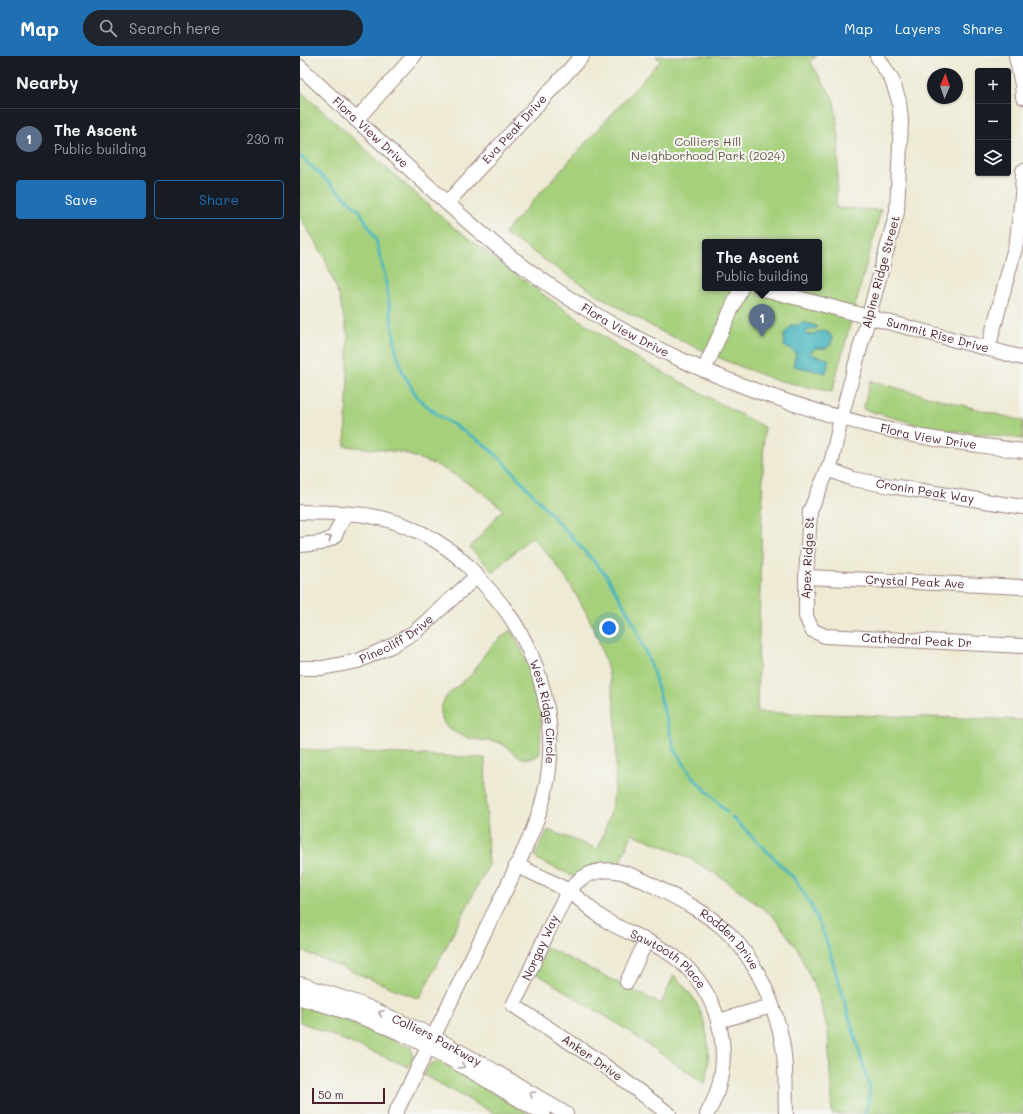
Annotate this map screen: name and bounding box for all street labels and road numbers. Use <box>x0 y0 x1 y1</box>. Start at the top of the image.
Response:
street label: Eva Peak Drive <box>478 91 550 167</box>
street label: Flora View Drive <box>330 93 412 171</box>
street label: Alpine Ridge Street <box>857 214 903 330</box>
street label: Flora View Drive <box>579 299 672 360</box>
street label: Summit Rise Drive <box>885 313 991 356</box>
street label: Flora View Drive <box>879 419 978 452</box>
street label: Cronin Peak Way <box>875 474 975 506</box>
street label: Apex Ridge St <box>797 516 817 599</box>
street label: Crystal Peak Ave <box>865 571 965 591</box>
street label: Pinecliff Drive <box>356 610 436 666</box>
street label: Cathedral Peak Dr <box>861 629 972 650</box>
street label: West Ridge Circle <box>527 657 559 764</box>
street label: Rodden Drive <box>697 904 763 973</box>
street label: Norgay Way <box>518 912 562 983</box>
street label: Sawtooth Place <box>628 925 710 991</box>
street label: Colliers Parkway <box>390 1010 485 1069</box>
street label: Anker Drive <box>559 1030 626 1084</box>

